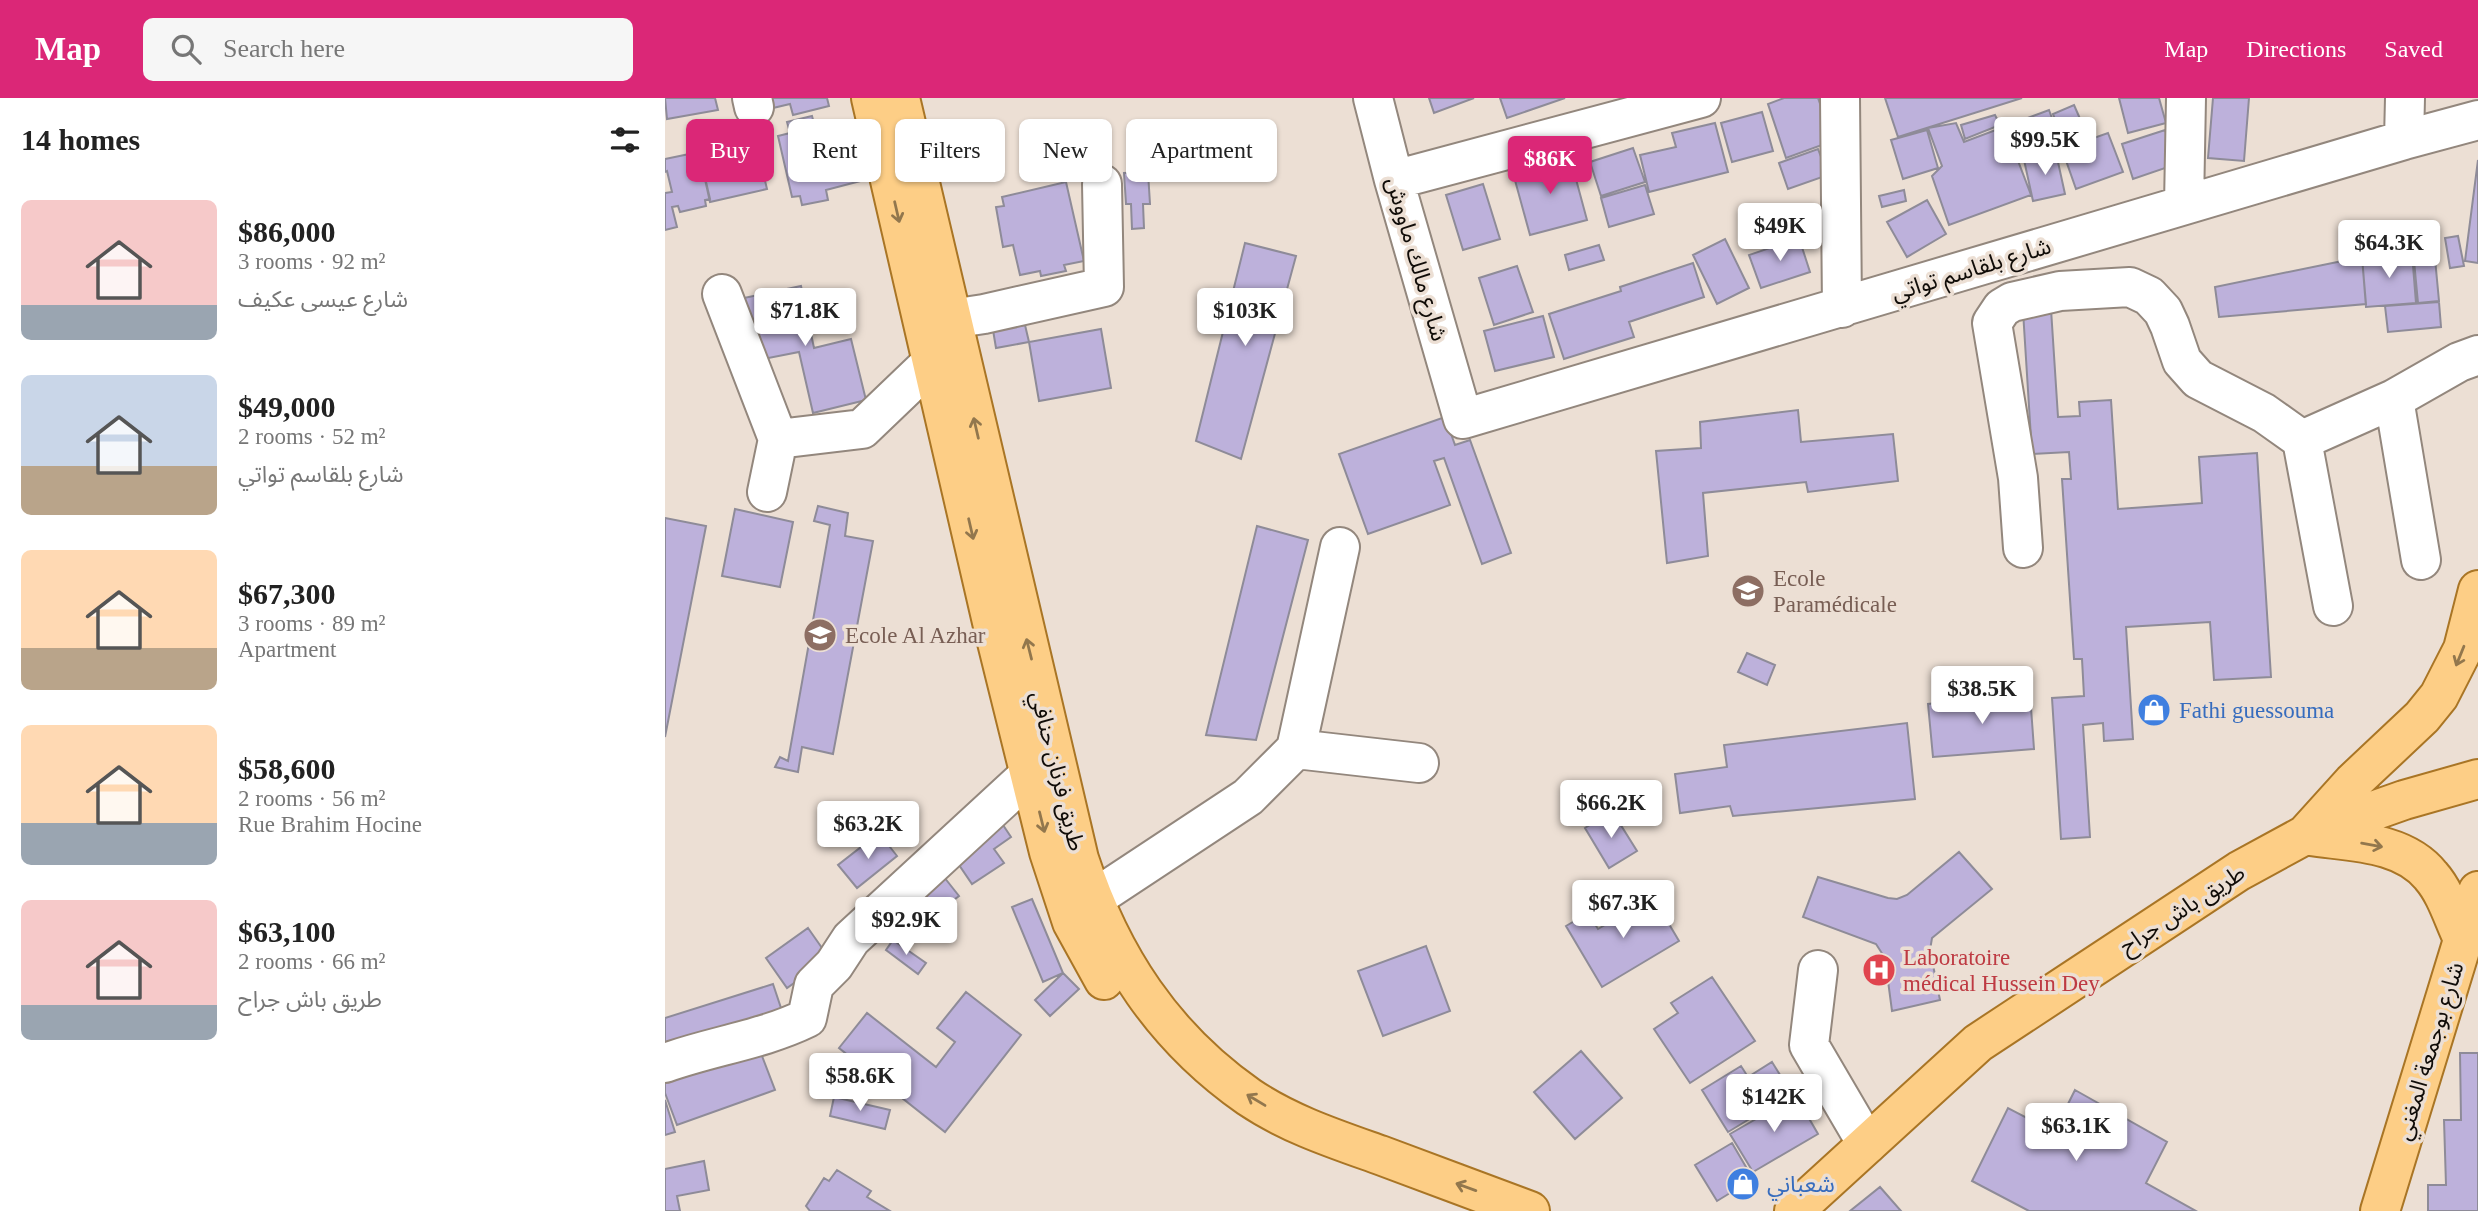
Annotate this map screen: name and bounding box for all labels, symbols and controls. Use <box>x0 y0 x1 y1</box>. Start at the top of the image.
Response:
search box <box>143 18 633 81</box>
icon: search <box>167 30 205 68</box>
text: Map <box>35 31 101 67</box>
text: Search here <box>223 34 345 63</box>
text: Map <box>2164 36 2208 62</box>
text: Directions <box>2246 36 2346 62</box>
text: Saved <box>2384 36 2443 62</box>
pin: $99.5K <box>1988 118 2102 177</box>
chip: Buy <box>686 119 774 182</box>
chip: Rent <box>788 119 881 182</box>
chip: Filters <box>895 119 1005 182</box>
chip: New <box>1019 119 1112 182</box>
chip: Apartment <box>1126 119 1277 182</box>
icon: filters <box>606 121 644 159</box>
text: 14 homes <box>21 123 140 156</box>
text: $99.5K <box>2010 127 2080 152</box>
pin: $86K <box>1509 136 1591 196</box>
text: $86K <box>1524 146 1576 171</box>
street label: شارع مالك ماووش <box>1377 174 1452 345</box>
one-way arrow <box>891 200 905 223</box>
pin: $49K <box>1739 204 1821 263</box>
text: $49K <box>1754 213 1806 238</box>
text: $86,000 <box>238 215 336 248</box>
pin: $64.3K <box>2332 220 2446 280</box>
icon: home <box>77 228 161 312</box>
text: $64.3K <box>2354 230 2424 255</box>
street label: شارع بلقاسم تواتي <box>1888 233 2055 310</box>
text: 3 rooms · 92 m² <box>238 249 385 274</box>
text: شارع عيسى عكيف <box>238 287 408 312</box>
pin: $71.8K <box>748 288 862 348</box>
pin: $103K <box>1196 288 1294 348</box>
text: $71.8K <box>770 298 840 323</box>
text: $103K <box>1213 298 1277 323</box>
text: $49,000 <box>238 390 336 423</box>
icon: home <box>77 403 161 487</box>
one-way arrow <box>969 417 983 440</box>
text: 2 rooms · 52 m² <box>238 424 385 449</box>
text: شارع بلقاسم تواتي <box>238 462 403 487</box>
one-way arrow <box>965 517 978 540</box>
place label: Ecole Paramédicale <box>1773 566 1897 617</box>
school or university icon: Ecole Paramédicale <box>1729 572 1767 610</box>
text: $67,300 <box>238 577 336 610</box>
icon: home <box>77 578 161 662</box>
text: 3 rooms · 89 m² <box>238 611 385 636</box>
school or university icon: Ecole Al Azhar <box>801 616 839 654</box>
place label: Ecole Al Azhar <box>845 623 986 648</box>
text: Apartment <box>238 637 336 662</box>
one-way arrow <box>1022 639 1035 661</box>
one-way arrow <box>2452 645 2465 666</box>
pin: $38.5K <box>1925 666 2039 726</box>
text: $38.5K <box>1947 676 2017 701</box>
street label: طريق فرنان حنافي <box>1021 689 1089 855</box>
shop icon: Fathi guessouma <box>2135 691 2173 729</box>
place label: Fathi guessouma <box>2179 698 2334 723</box>
text: $58,600 <box>238 752 336 785</box>
icon: home <box>77 753 161 837</box>
pin: $66.2K <box>1554 780 1668 840</box>
text: 2 rooms · 56 m² <box>238 786 385 811</box>
text: $66.2K <box>1576 790 1646 815</box>
pin: $63.2K <box>811 802 925 861</box>
one-way arrow <box>1036 810 1049 833</box>
text: $63.2K <box>833 811 903 836</box>
text: Rue Brahim Hocine <box>238 812 422 837</box>
one-way arrow <box>2360 839 2383 852</box>
street label: طريق باش جراح <box>2115 860 2252 962</box>
pin: $67.3K <box>1566 880 1680 940</box>
text: $67.3K <box>1588 890 1658 915</box>
pin: $92.9K <box>849 898 963 957</box>
text: $92.9K <box>871 907 941 932</box>
text: $63,100 <box>238 915 336 948</box>
icon: home <box>77 928 161 1012</box>
place label: Laboratoire médical Hussein Dey <box>1903 945 2100 996</box>
text: 2 rooms · 66 m² <box>238 949 385 974</box>
hospital icon: Laboratoire médical Hussein Dey <box>1860 951 1898 989</box>
street label: شارع بوجمعة المغني <box>2390 959 2473 1144</box>
text: طريق باش جراح <box>238 987 382 1012</box>
pin: $58.6K <box>803 1054 917 1113</box>
text: $58.6K <box>825 1063 895 1088</box>
pin: $142K <box>1725 1074 1823 1134</box>
text: $142K <box>1742 1084 1806 1109</box>
one-way arrow <box>1246 1093 1266 1107</box>
pin: $63.1K <box>2019 1104 2133 1163</box>
text: $63.1K <box>2041 1113 2111 1138</box>
shop icon: شعباني <box>1724 1165 1762 1203</box>
place label: شعباني <box>1767 1172 1835 1201</box>
one-way arrow <box>1455 1180 1477 1193</box>

